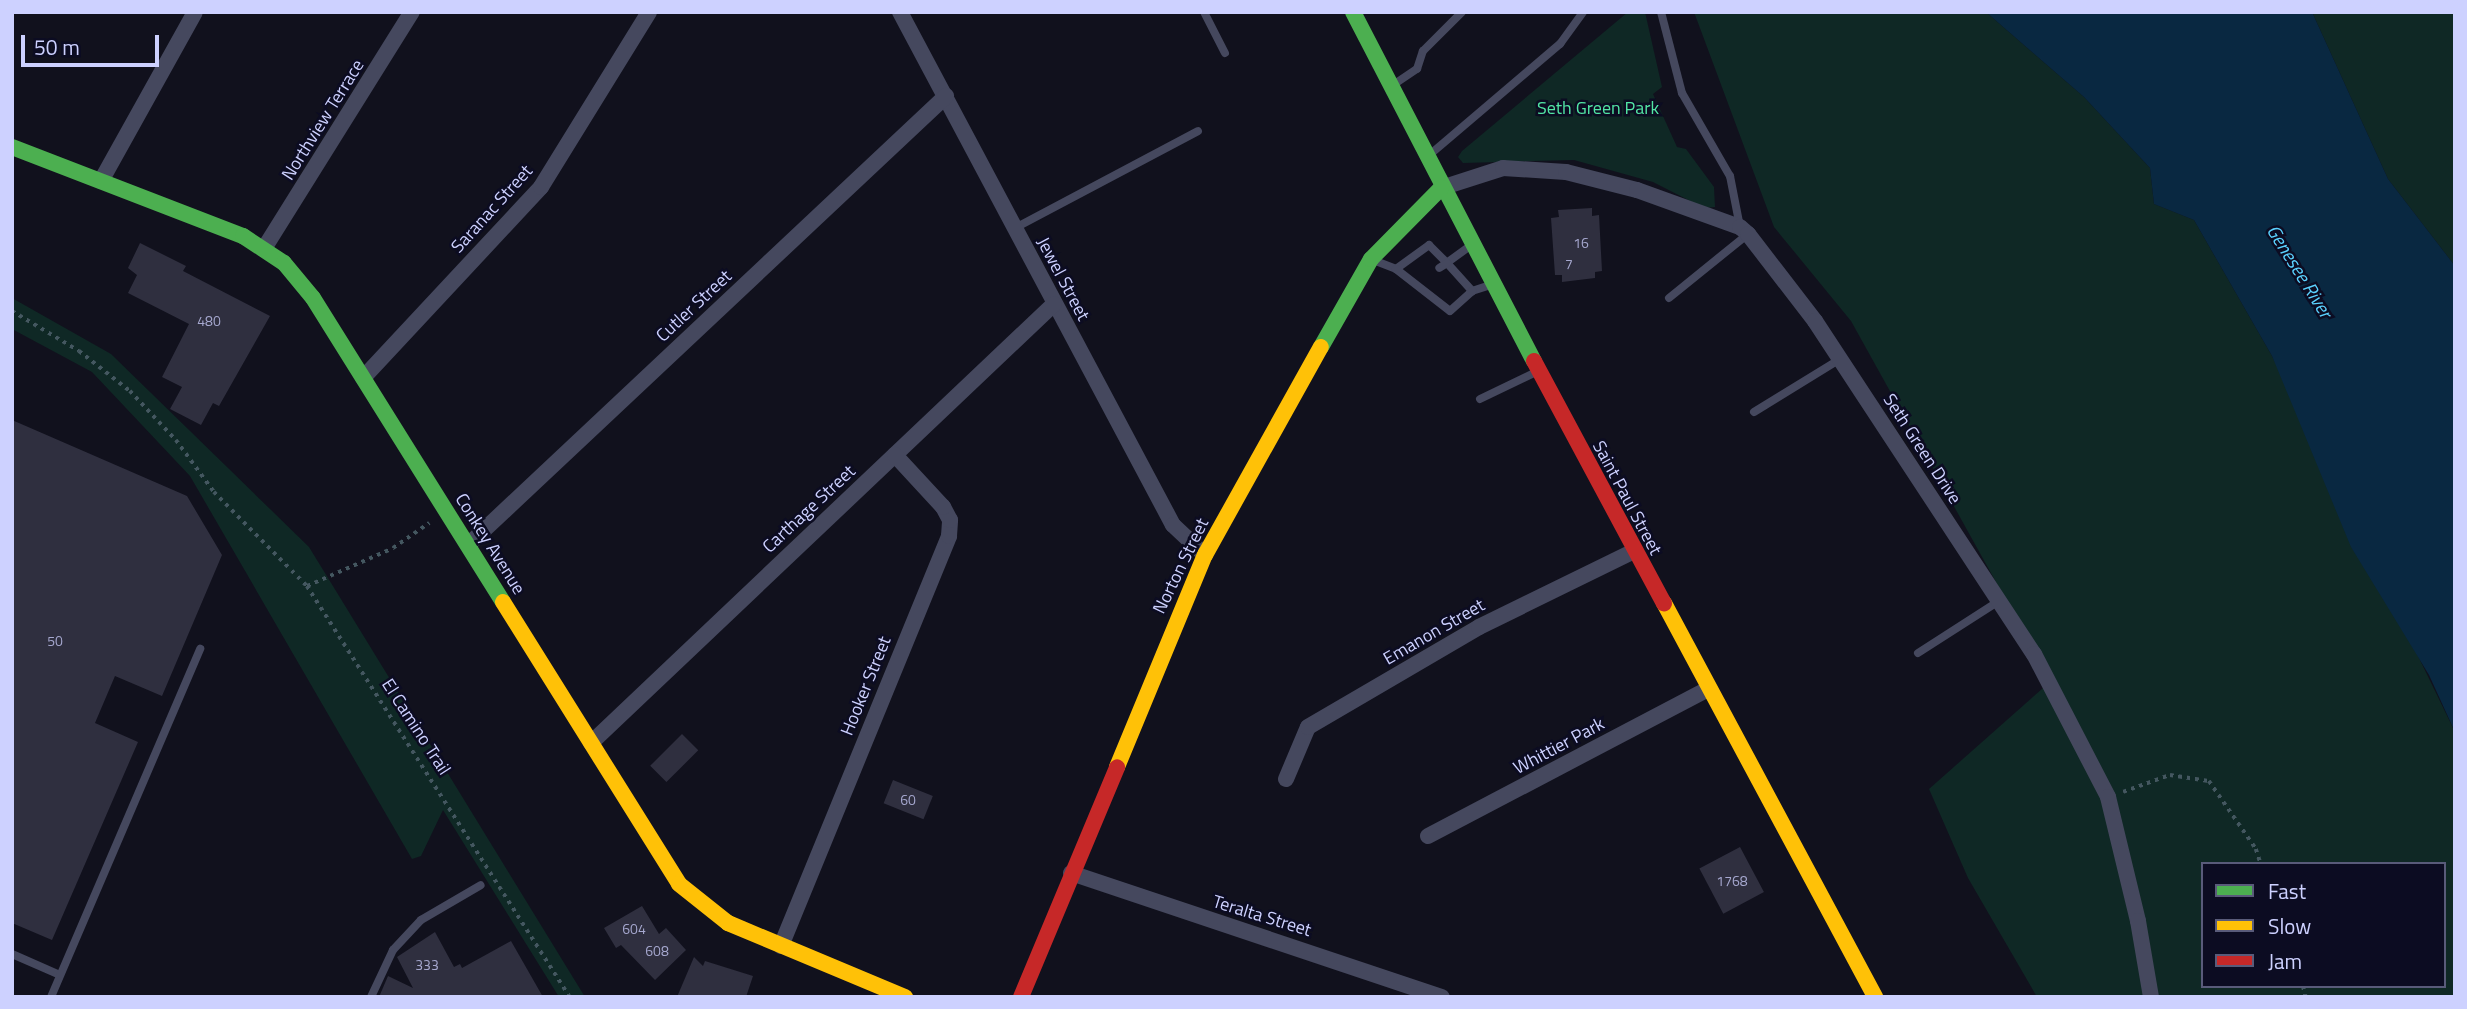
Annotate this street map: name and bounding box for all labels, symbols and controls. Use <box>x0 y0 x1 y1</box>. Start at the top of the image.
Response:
scale bar <box>24 21 163 65</box>
text: 50 m <box>34 31 80 63</box>
street label: Northview Terrace <box>277 56 369 184</box>
park label: Seth Green Park <box>1537 97 1659 119</box>
street label: Saranac Street <box>447 161 537 257</box>
water label: Genesee River <box>2262 220 2338 322</box>
street label: Jewel Street <box>1032 234 1094 324</box>
house number: 16 <box>1573 235 1589 251</box>
house number: 7 <box>1565 256 1573 272</box>
street label: Cutler Street <box>652 266 736 346</box>
house number: 480 <box>197 313 221 329</box>
street label: Seth Green Drive <box>1878 390 1966 508</box>
street label: Saint Paul Street <box>1588 437 1666 559</box>
street label: Carthage Street <box>758 461 860 557</box>
street label: Conkey Avenue <box>450 489 530 599</box>
street label: Norton Street <box>1149 515 1213 617</box>
street label: Emanon Street <box>1380 594 1488 670</box>
house number: 50 <box>47 633 63 649</box>
street label: Hooker Street <box>836 633 896 739</box>
street label: El Camino Trail <box>377 675 455 779</box>
street label: Whittier Park <box>1510 713 1608 779</box>
house number: 60 <box>900 792 916 808</box>
legend <box>2201 862 2446 988</box>
house number: 1768 <box>1716 873 1748 889</box>
text: Fast <box>2268 875 2306 907</box>
street label: Teralta Street <box>1210 891 1314 941</box>
text: Slow <box>2268 910 2311 942</box>
house number: 604 <box>622 921 646 937</box>
house number: 608 <box>645 943 669 959</box>
text: Jam <box>2268 945 2302 977</box>
house number: 333 <box>415 957 439 973</box>

